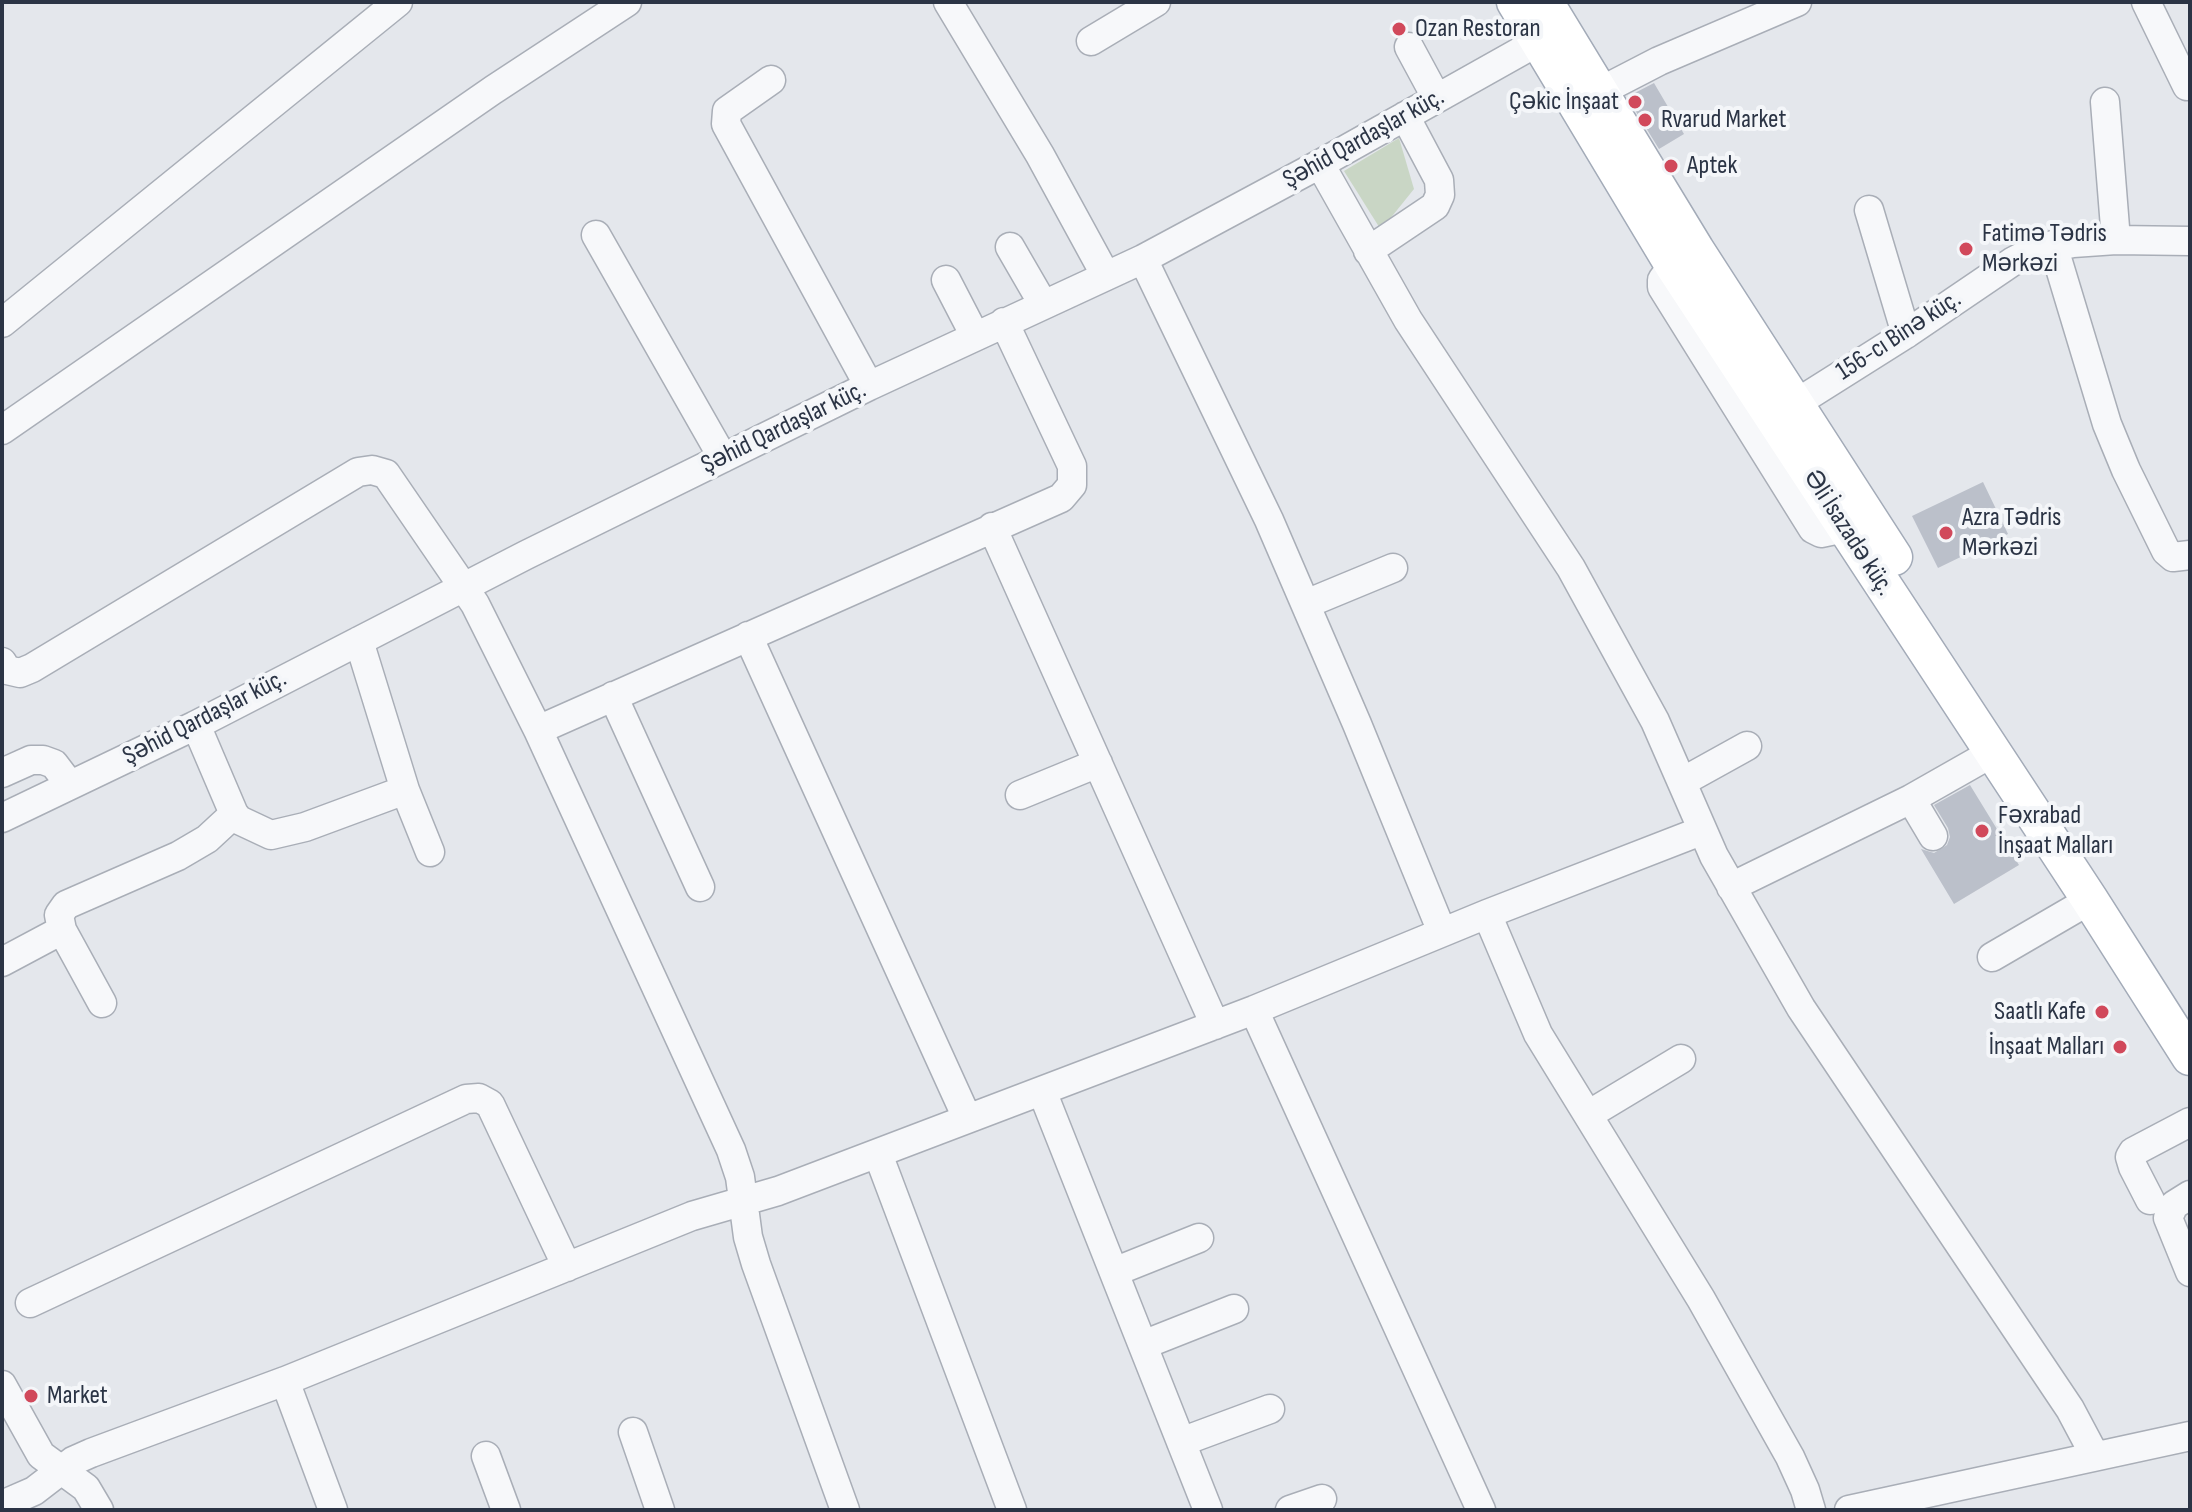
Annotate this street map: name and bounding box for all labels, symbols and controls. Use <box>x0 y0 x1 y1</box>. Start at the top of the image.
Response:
place label: Ozan Restoran <box>1415 13 1541 45</box>
marker: Ozan Restoran <box>1390 20 1408 38</box>
street label: Şəhid Qardaşlar küç. <box>1278 82 1450 196</box>
place label: Çəkic İnşaat <box>1509 86 1619 118</box>
marker: Çəkic İnşaat <box>1626 93 1644 111</box>
place label: Rvarud Market <box>1661 104 1786 136</box>
marker: Rvarud Market <box>1636 111 1654 129</box>
place label: Aptek <box>1687 150 1737 182</box>
marker: Aptek <box>1662 157 1680 175</box>
place label: Fatimə Tədris Mərkəzi <box>1982 218 2107 280</box>
marker: Fatimə Tədris Mərkəzi <box>1957 240 1975 258</box>
street label: 156-cı Binə küç. <box>1831 284 1967 388</box>
street label: Şəhid Qardaşlar küç. <box>697 375 871 481</box>
street label: Əli İsazadə küç. <box>1796 464 1900 602</box>
place label: Azra Tədris Mərkəzi <box>1962 502 2061 564</box>
marker: Azra Tədris Mərkəzi <box>1937 524 1955 542</box>
street label: Şəhid Qardaşlar küç. <box>118 663 292 773</box>
place label: Fəxrabad İnşaat Malları <box>1998 800 2113 862</box>
marker: Fəxrabad İnşaat Malları <box>1973 822 1991 840</box>
place label: Saatlı Kafe <box>1994 996 2086 1028</box>
marker: Saatlı Kafe <box>2093 1003 2111 1021</box>
place label: İnşaat Malları <box>1989 1031 2104 1063</box>
marker: İnşaat Malları <box>2111 1038 2129 1056</box>
place label: Market <box>47 1380 108 1412</box>
marker: Market <box>22 1387 40 1405</box>

